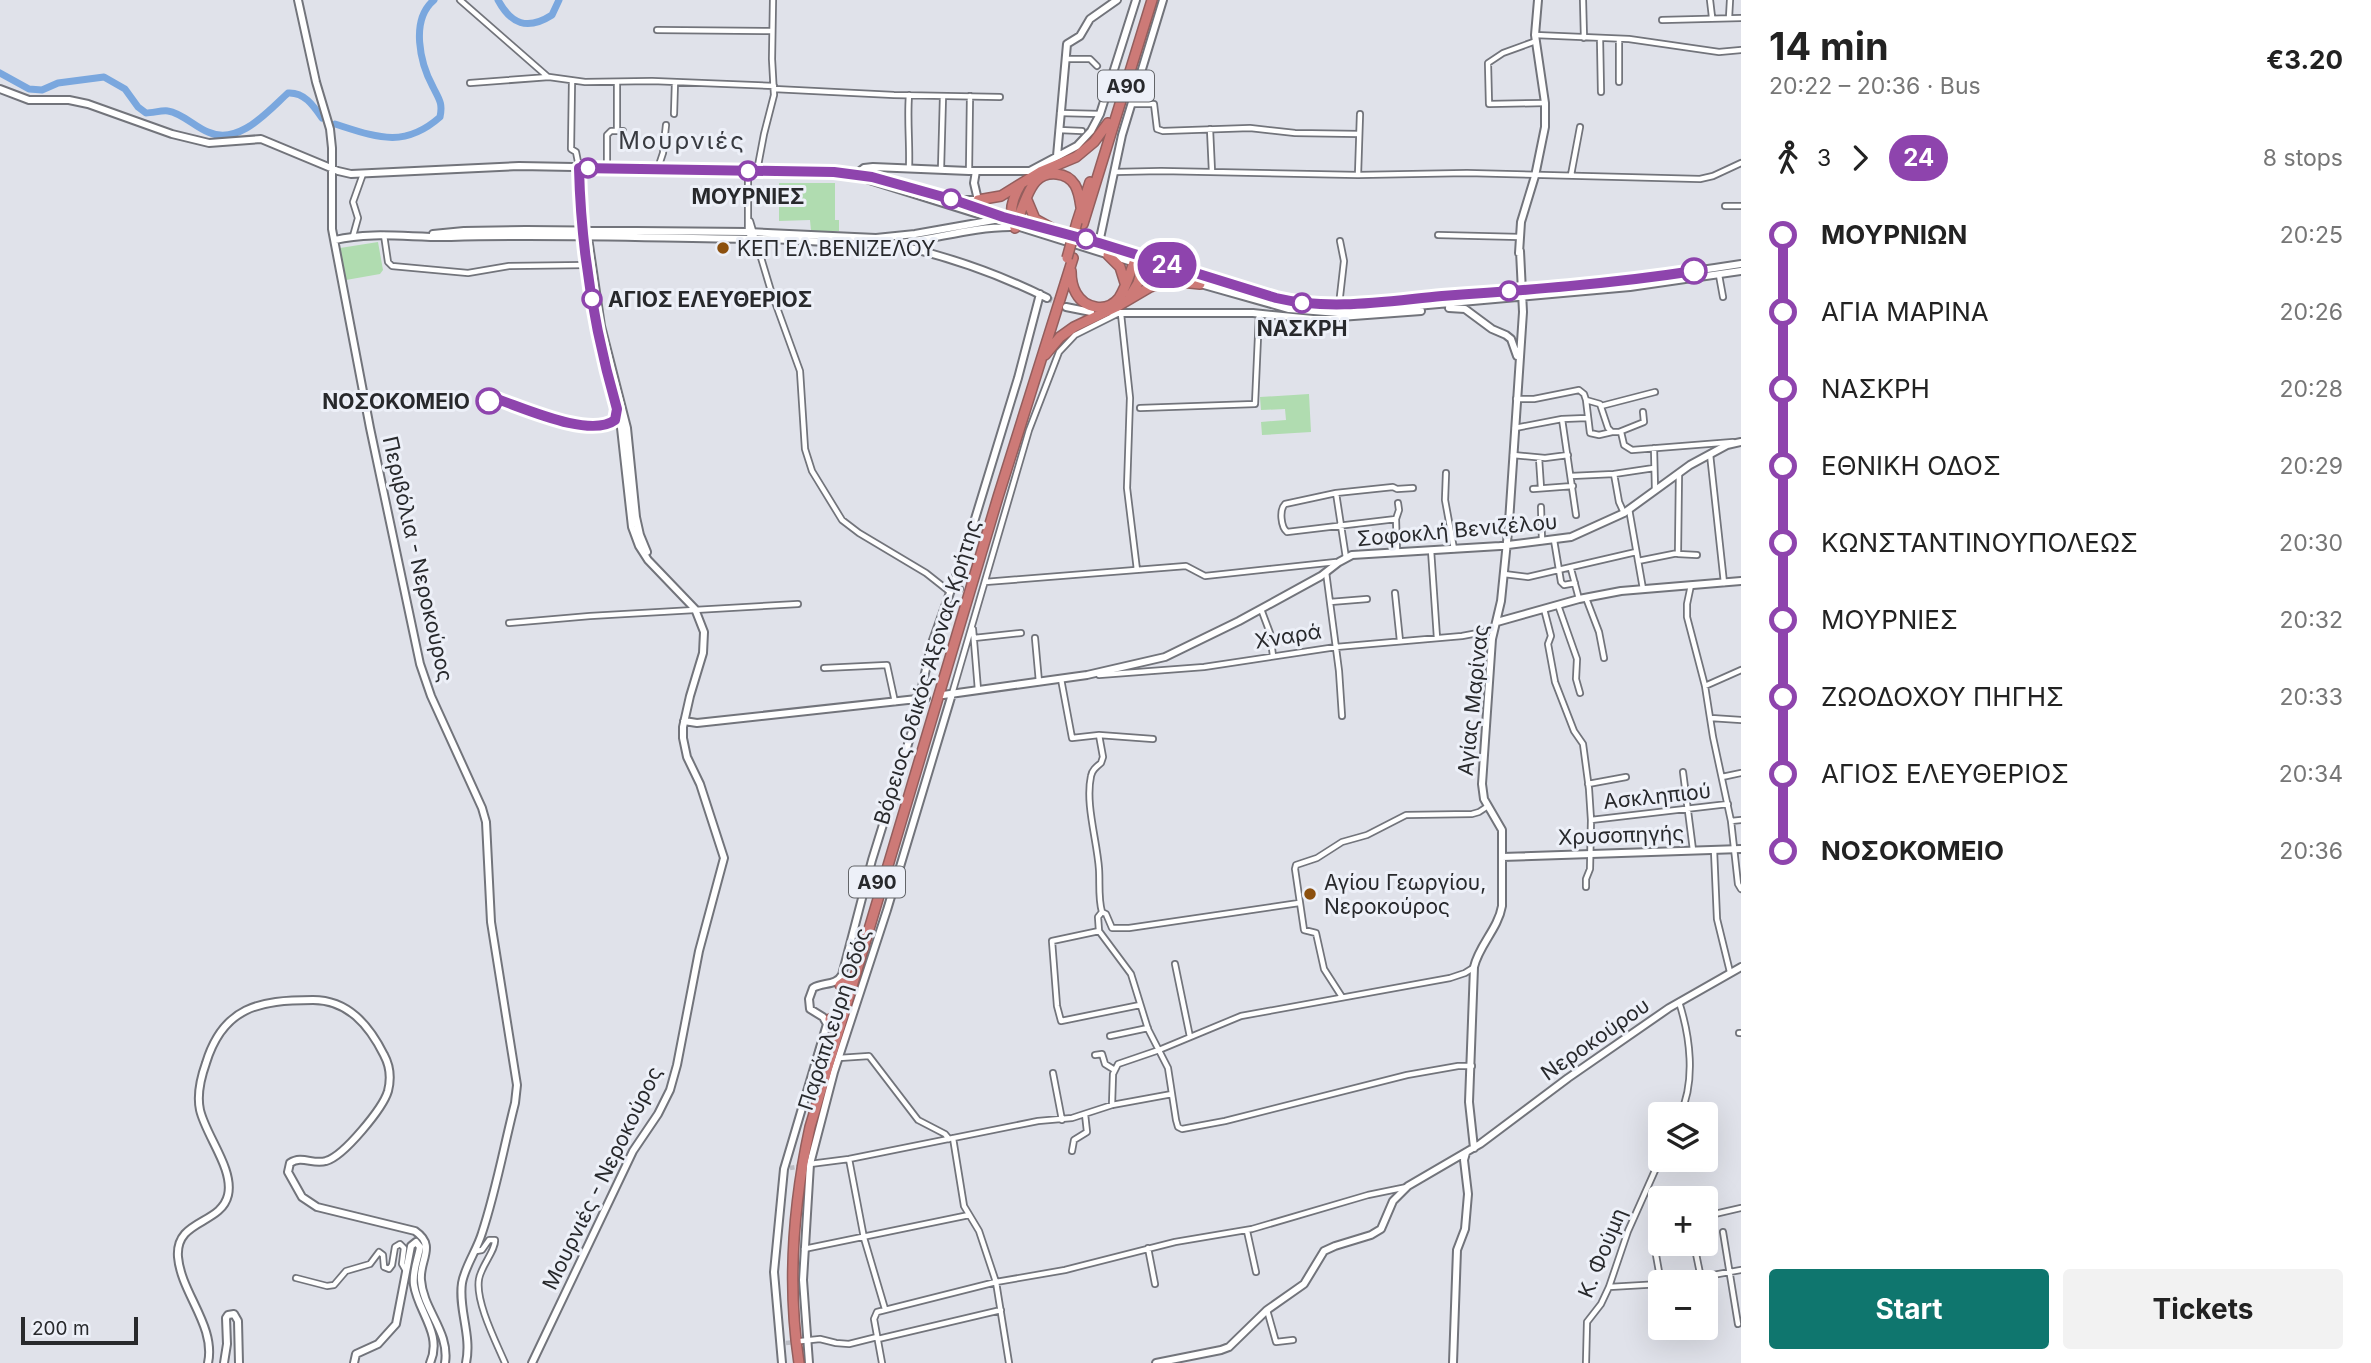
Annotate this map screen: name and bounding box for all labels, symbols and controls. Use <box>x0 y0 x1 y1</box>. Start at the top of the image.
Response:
text: 14 min <box>1769 23 1889 69</box>
text: €3.20 <box>2266 44 2343 75</box>
road number: Α90 <box>1098 71 1154 102</box>
text: 20:22 – 20:36 · Bus <box>1769 72 1981 100</box>
district label: Μουρνιές <box>618 126 746 155</box>
icon: walk <box>1769 139 1807 177</box>
icon: forward <box>1841 139 1879 177</box>
text: 24 <box>1903 143 1934 172</box>
text: 3 <box>1817 144 1831 172</box>
text: 8 stops <box>2263 144 2343 172</box>
unlabelled marker <box>578 158 598 178</box>
marker: ΜΟΥΡΝΙΕΣ <box>738 161 758 181</box>
place label: ΜΟΥΡΝΙΕΣ <box>691 184 805 209</box>
unlabelled marker <box>941 189 961 209</box>
text: ΜΟΥΡΝΙΩΝ <box>1821 219 1967 250</box>
text: 20:25 <box>2280 221 2343 249</box>
unlabelled marker <box>1076 229 1096 249</box>
place label: ΚΕΠ ΕΛ.ΒΕΝΙΖΕΛΟΥ <box>737 236 935 261</box>
marker: ΚΕΠ ΕΛ.ΒΕΝΙΖΕΛΟΥ <box>715 240 731 256</box>
line badge: 24 <box>1136 242 1198 288</box>
text: 24 <box>1152 250 1182 279</box>
unlabelled marker <box>1681 258 1707 284</box>
unlabelled marker <box>1499 281 1519 301</box>
place label: ΑΓΙΟΣ ΕΛΕΥΘΕΡΙΟΣ <box>608 287 812 312</box>
marker: ΑΓΙΟΣ ΕΛΕΥΘΕΡΙΟΣ <box>582 289 602 309</box>
marker: ΝΑΣΚΡΗ <box>1292 293 1312 313</box>
text: ΑΓΙΑ ΜΑΡΙΝΑ <box>1821 296 1989 327</box>
text: 20:26 <box>2280 298 2343 326</box>
place label: ΝΑΣΚΡΗ <box>1257 316 1347 341</box>
text: ΝΑΣΚΡΗ <box>1821 373 1930 404</box>
text: 20:28 <box>2280 375 2343 403</box>
marker: ΝΟΣΟΚΟΜΕΙΟ <box>476 388 502 414</box>
place label: ΝΟΣΟΚΟΜΕΙΟ <box>322 389 470 414</box>
street label: Περιβόλια - Νεροκούρος <box>378 434 458 684</box>
text: ΕΘΝΙΚΗ ΟΔΟΣ <box>1821 450 2001 481</box>
text: 20:29 <box>2280 452 2343 480</box>
street label: Σοφοκλή Βενιζέλου <box>1356 509 1558 551</box>
street label: Βόρειος Οδικός Άξονας Κρήτης <box>869 516 985 828</box>
text: ΚΩΝΣΤΑΝΤΙΝΟΥΠΟΛΕΩΣ <box>1821 527 2138 558</box>
text: 20:30 <box>2279 529 2343 557</box>
text: ΜΟΥΡΝΙΕΣ <box>1821 604 1958 635</box>
text: 20:32 <box>2280 606 2343 634</box>
street label: Χναρά <box>1253 618 1323 654</box>
street label: Αγίας Μαρίνας <box>1453 623 1493 777</box>
text: ΖΩΟΔΟΧΟΥ ΠΗΓΗΣ <box>1821 681 2064 712</box>
text: 20:33 <box>2279 683 2343 711</box>
text: ΑΓΙΟΣ ΕΛΕΥΘΕΡΙΟΣ <box>1821 758 2069 789</box>
text: 20:34 <box>2279 760 2343 788</box>
street label: Ασκληπιού <box>1602 778 1712 814</box>
street label: Χρυσοπηγής <box>1557 820 1685 850</box>
text: ΝΟΣΟΚΟΜΕΙΟ <box>1821 835 2004 866</box>
text: 20:36 <box>2279 837 2343 865</box>
road number: Α90 <box>849 866 905 898</box>
place label: Αγίου Γεωργίου, Νεροκούρος <box>1324 870 1486 919</box>
marker: Αγίου Γεωργίου, Νεροκούρος <box>1302 886 1318 902</box>
street label: Παράπλευρη Οδός <box>793 925 875 1113</box>
street label: Νεροκούρου <box>1536 992 1654 1086</box>
street label: Μουρνιές - Νεροκούρος <box>537 1062 667 1294</box>
map controls <box>1648 1102 1718 1340</box>
button: layers <box>1648 1102 1718 1172</box>
button: + <box>1648 1186 1718 1256</box>
street label: Κ. Φούμη <box>1573 1205 1631 1301</box>
button: Start <box>1769 1269 2049 1349</box>
button: Tickets <box>2063 1269 2343 1349</box>
button: − <box>1648 1270 1718 1340</box>
scale bar <box>21 1314 138 1346</box>
text: 200 m <box>32 1317 90 1340</box>

